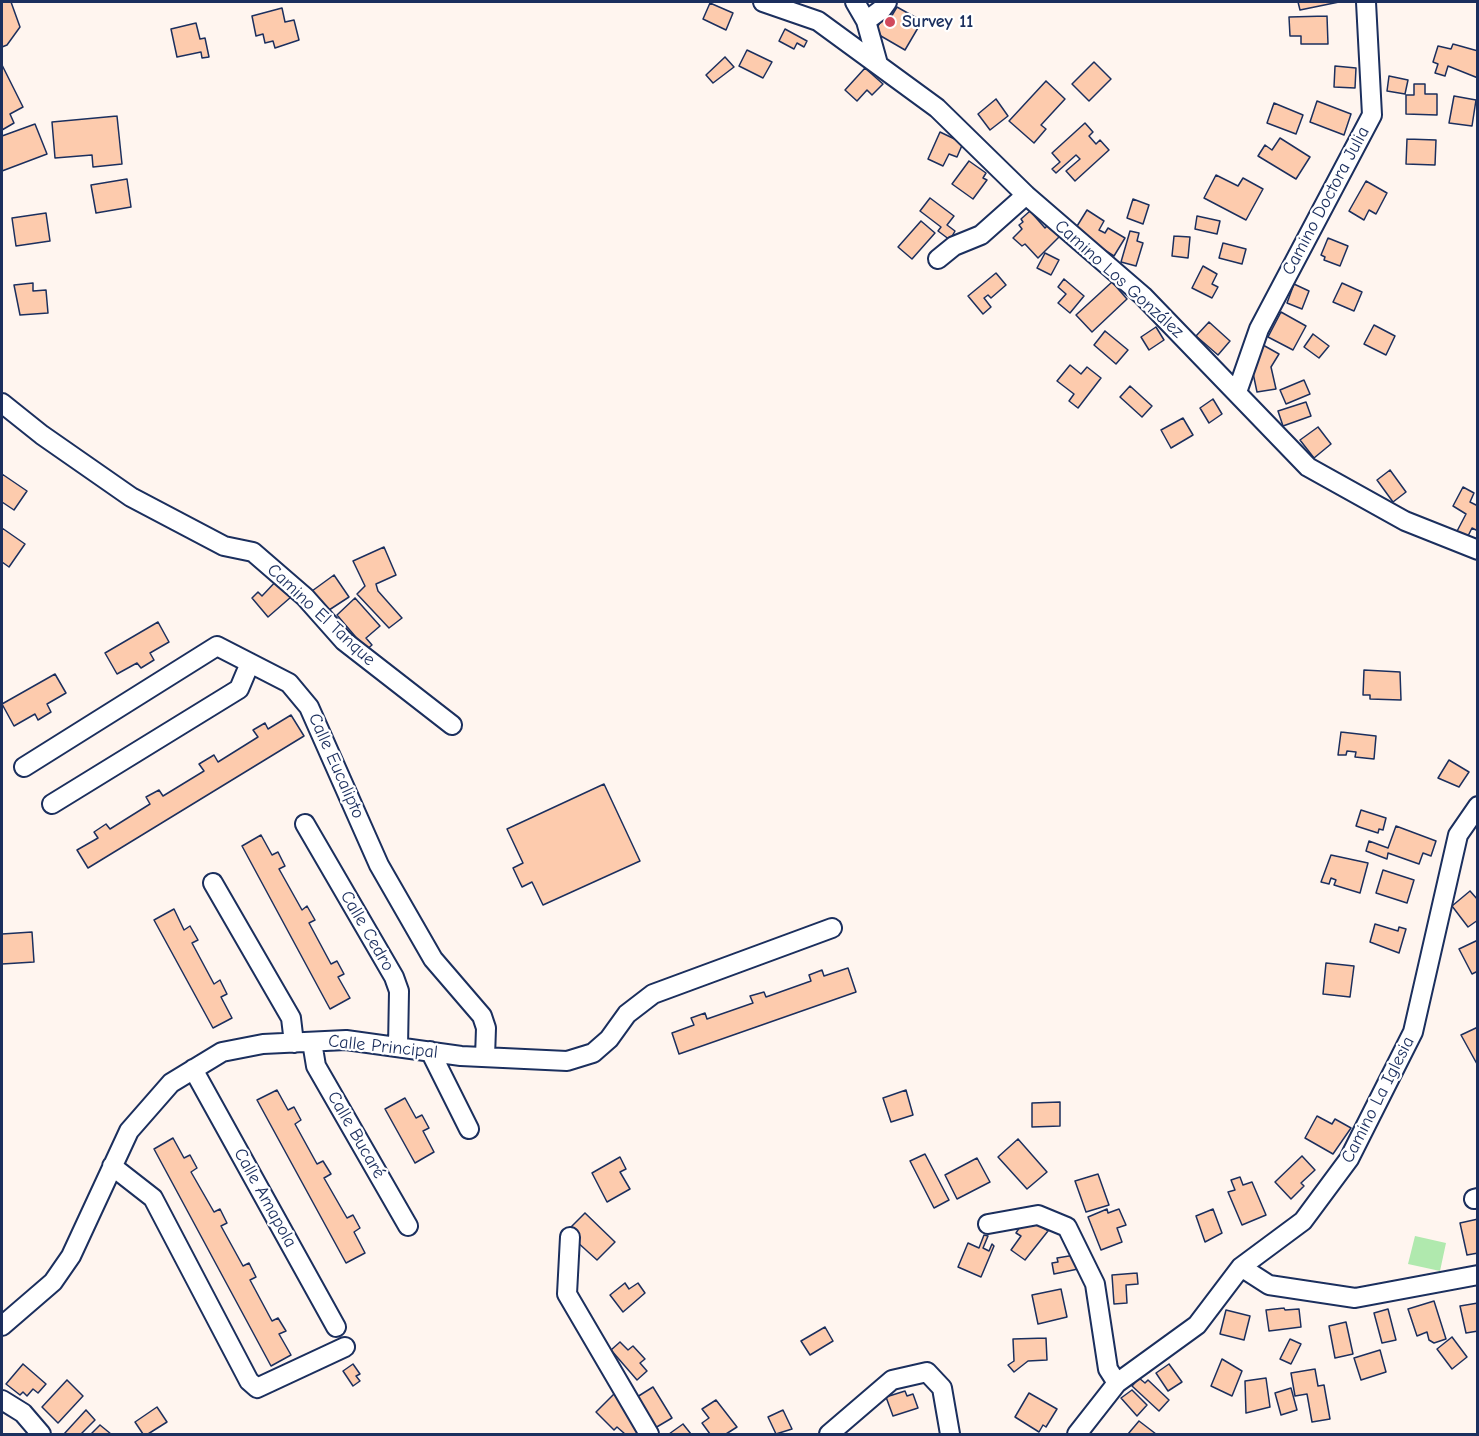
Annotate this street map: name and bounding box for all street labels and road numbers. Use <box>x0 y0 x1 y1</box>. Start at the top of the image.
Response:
street label: Camino Doctora Julia <box>1278 123 1374 279</box>
street label: Camino Los González <box>1050 215 1188 343</box>
street label: Camino El Tanque <box>262 559 380 671</box>
street label: Calle Eucalipto <box>303 710 369 822</box>
street label: Calle Cedro <box>335 887 399 975</box>
street label: Calle Principal <box>327 1031 439 1063</box>
street label: Camino La Iglesia <box>1337 1033 1419 1167</box>
street label: Calle Bucaré <box>322 1088 390 1182</box>
street label: Calle Amapola <box>229 1145 301 1251</box>

